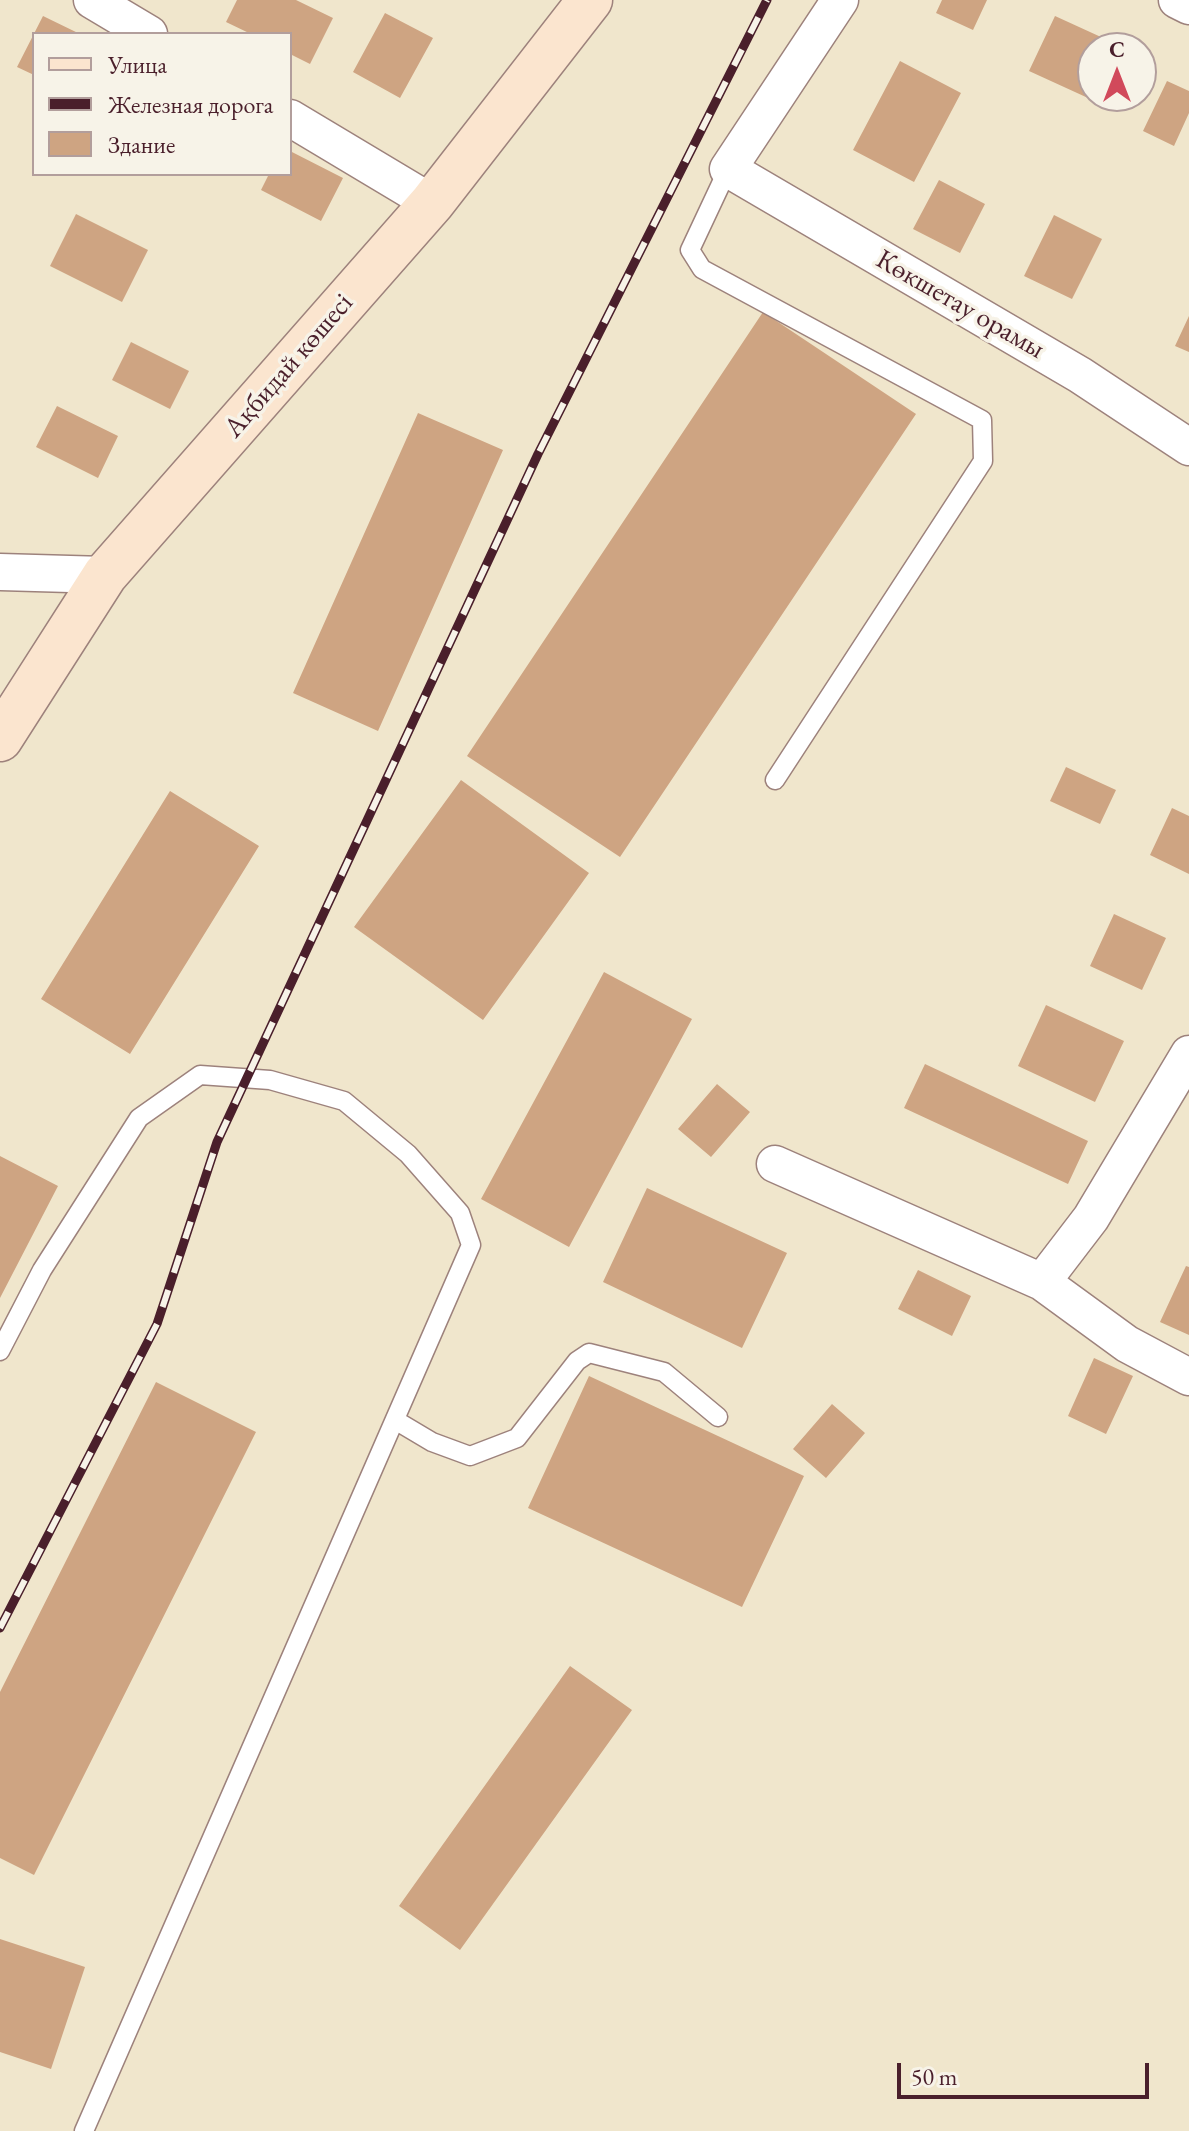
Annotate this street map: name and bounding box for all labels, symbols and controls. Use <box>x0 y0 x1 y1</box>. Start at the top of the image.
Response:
legend <box>32 32 292 176</box>
north arrow <box>1077 32 1157 112</box>
text: С <box>1109 35 1125 64</box>
text: Улица <box>108 49 167 80</box>
text: Железная дорога <box>108 89 273 120</box>
text: Здание <box>108 129 175 160</box>
street label: Көкшетау орамы <box>870 243 1050 367</box>
street label: Ақбидай көшесі <box>217 287 361 445</box>
scale bar <box>901 2047 1153 2097</box>
text: 50 m <box>911 2061 958 2092</box>

